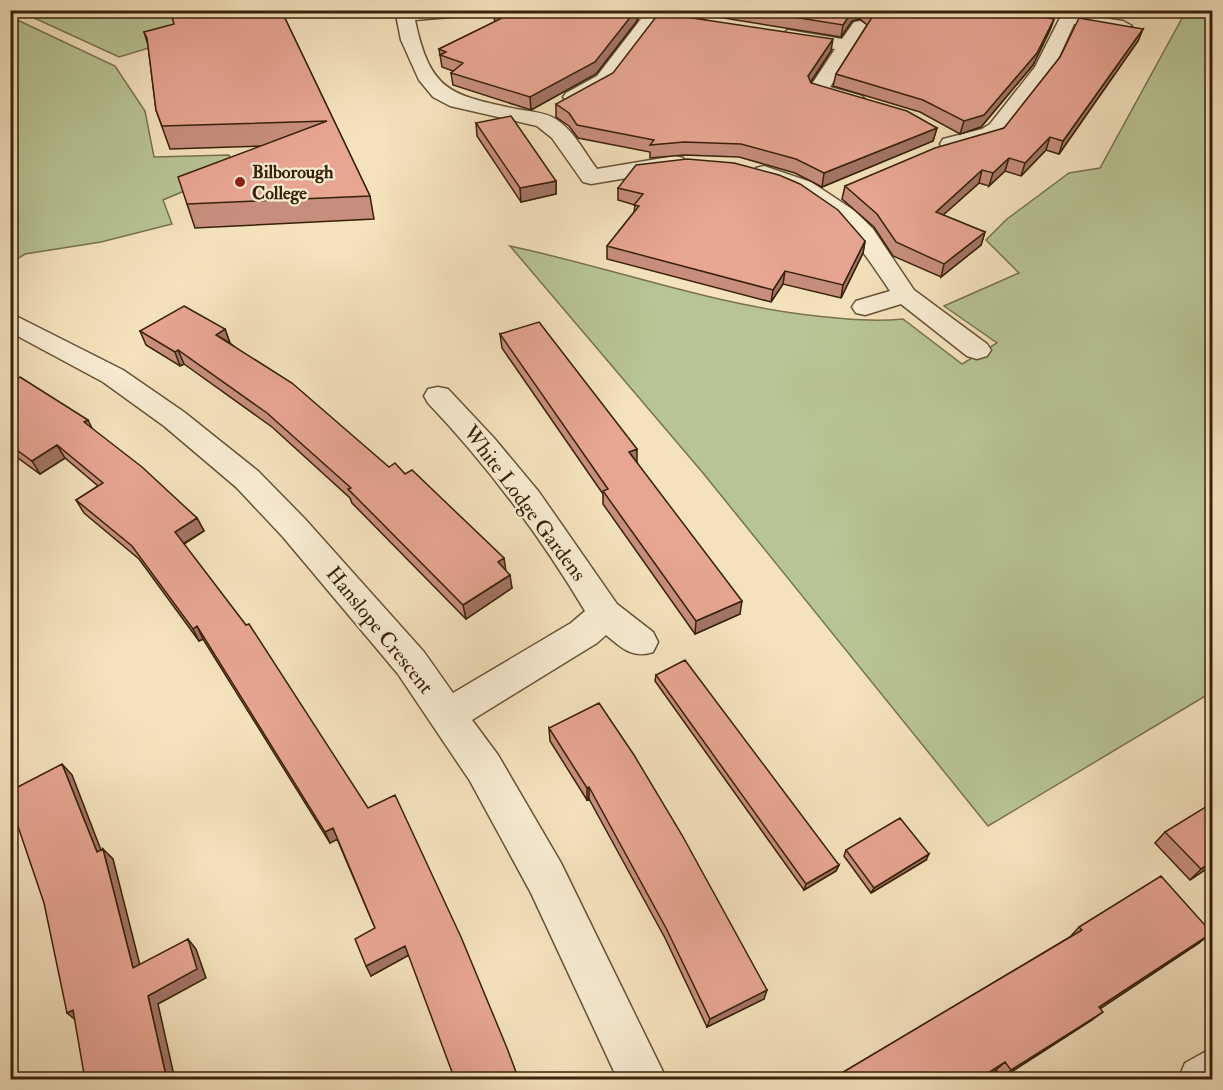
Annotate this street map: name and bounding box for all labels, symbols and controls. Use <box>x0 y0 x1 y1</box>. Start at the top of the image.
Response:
place label: Bilborough College <box>252 161 334 205</box>
marker: Bilborough College <box>233 175 247 189</box>
street label: White Lodge Gardens <box>457 419 592 587</box>
street label: Hanslope Crescent <box>320 561 440 700</box>

